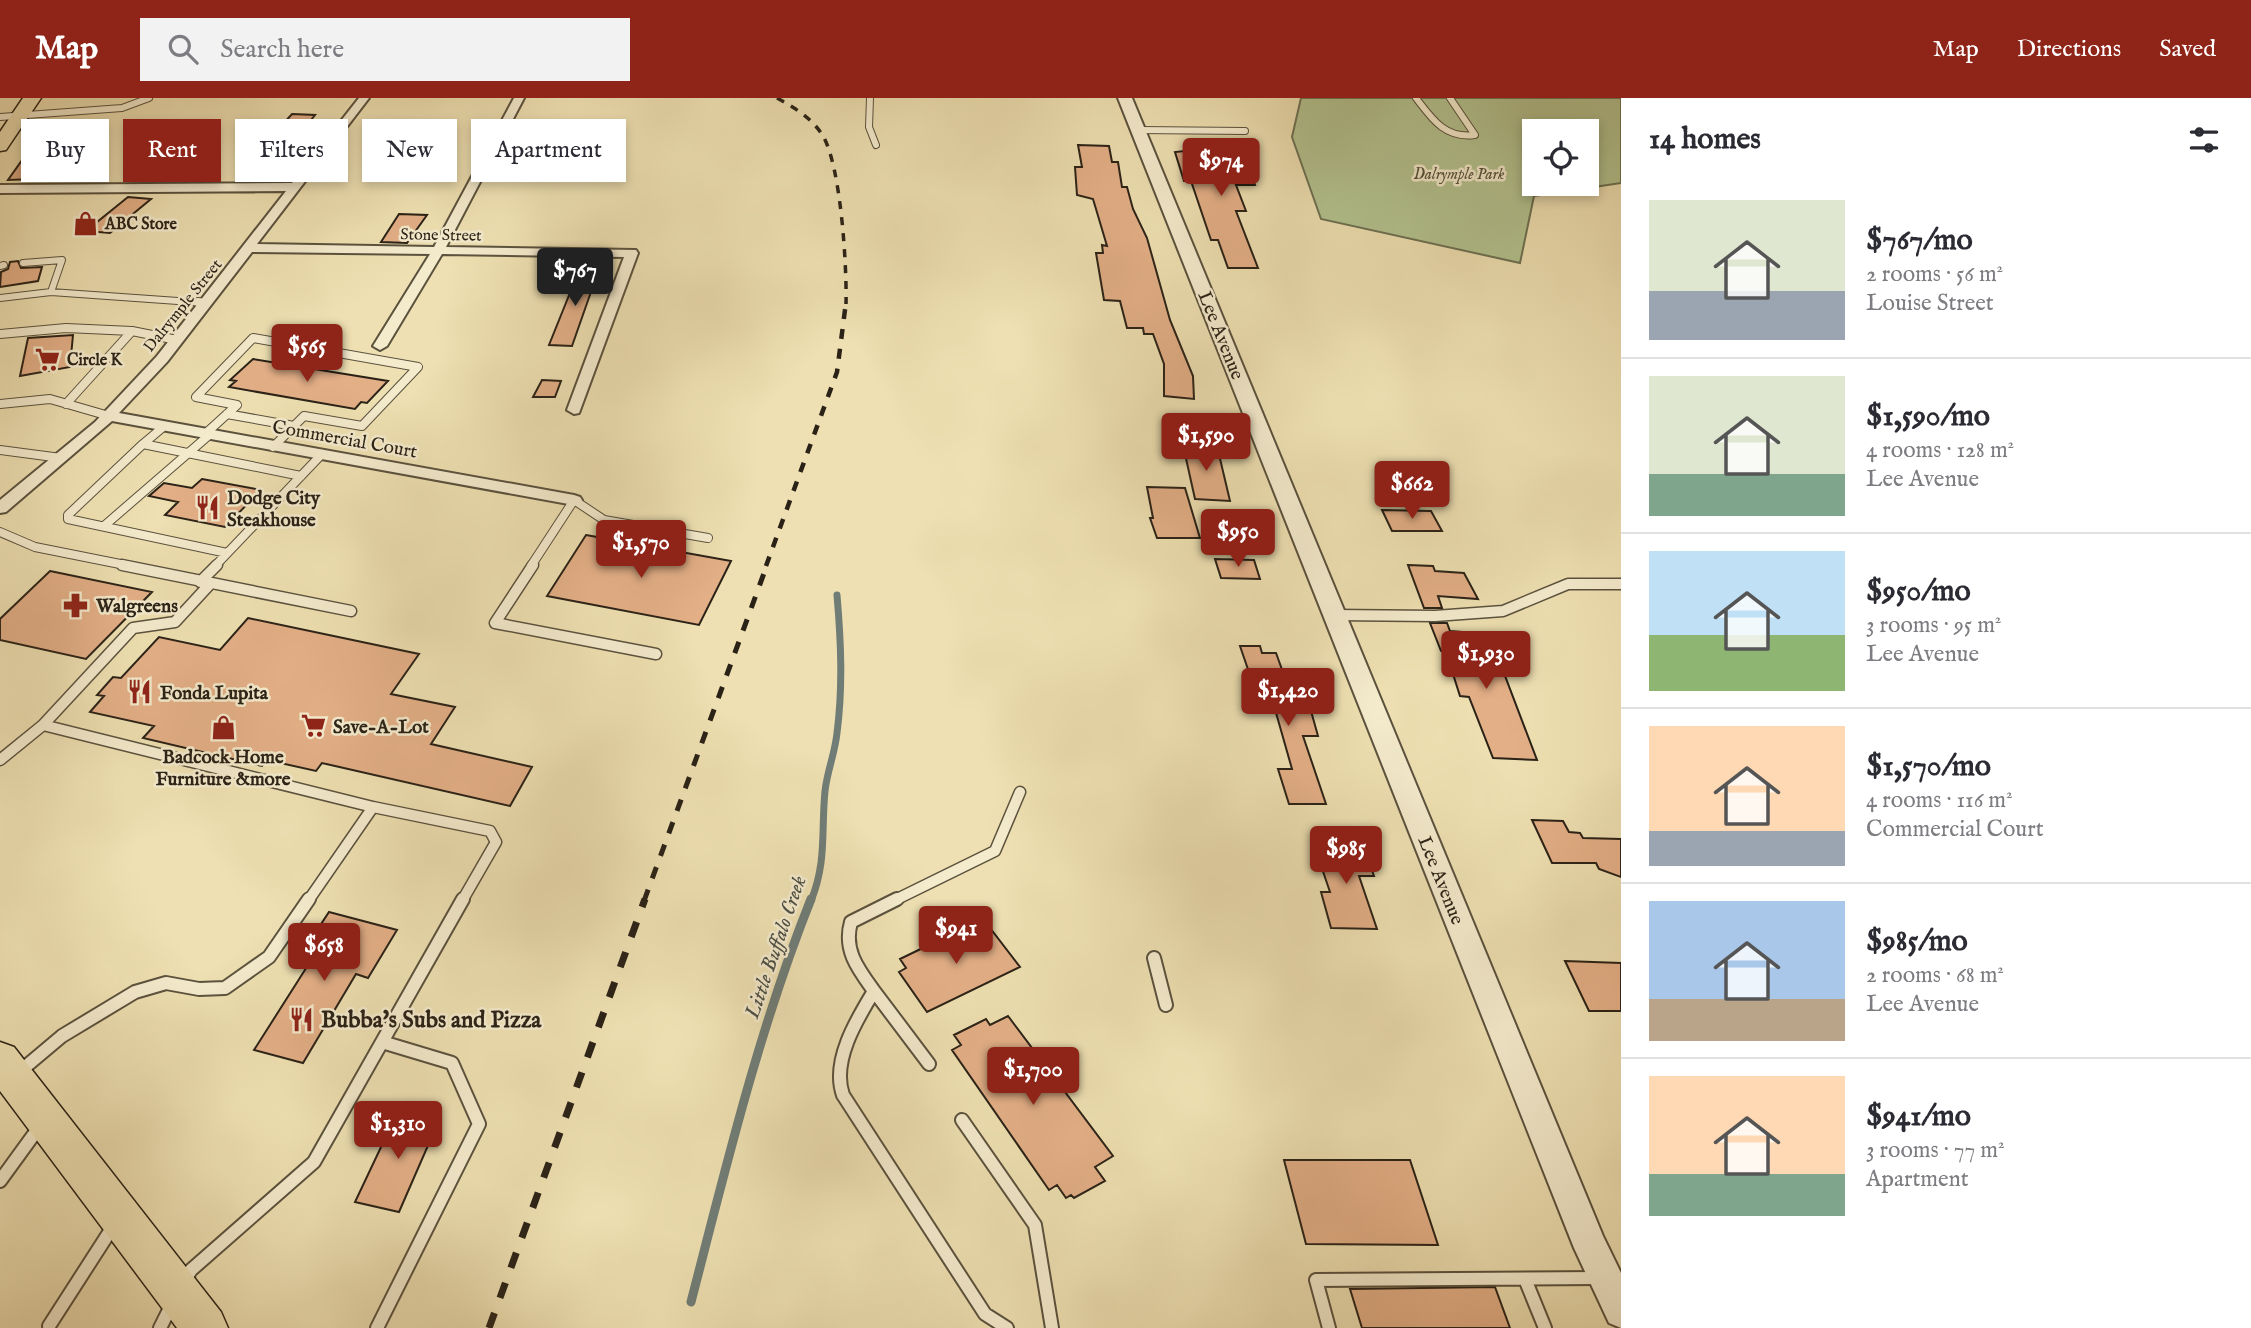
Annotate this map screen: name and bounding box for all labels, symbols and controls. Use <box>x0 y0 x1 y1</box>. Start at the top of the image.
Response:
search box <box>140 18 630 81</box>
text: Map <box>35 28 98 70</box>
icon: search <box>164 30 202 68</box>
text: Search here <box>220 33 344 66</box>
text: Map <box>1933 34 1979 65</box>
text: Directions <box>2017 34 2121 65</box>
text: Saved <box>2159 34 2216 65</box>
chip: Buy <box>21 119 109 182</box>
chip: Rent <box>123 119 221 182</box>
chip: Filters <box>235 119 348 182</box>
chip: New <box>362 119 457 182</box>
chip: Apartment <box>471 119 626 182</box>
map controls <box>1522 119 1599 196</box>
button: locate <box>1522 119 1599 196</box>
text: 14 homes <box>1649 121 1761 159</box>
icon: filters <box>2185 121 2223 159</box>
pin: $974 <box>1180 139 1262 198</box>
text: $974 <box>1199 146 1243 175</box>
park label: Dalrymple Park <box>1414 165 1505 185</box>
shop icon: ABC Store <box>71 209 99 237</box>
place label: ABC Store <box>104 215 177 235</box>
text: $767/mo <box>1866 222 1973 260</box>
street label: Stone Street <box>400 225 482 247</box>
icon: home <box>1705 228 1789 312</box>
pin: $767 <box>534 248 616 308</box>
street label: Dalrymple Street <box>140 255 227 357</box>
text: $767 <box>553 256 597 285</box>
text: 2 rooms · 56 m² <box>1866 260 2003 289</box>
street label: Lee Avenue <box>1192 288 1249 384</box>
text: Louise Street <box>1866 289 1994 318</box>
pin: $565 <box>266 324 348 384</box>
text: $565 <box>287 332 327 361</box>
supermarket icon: Circle K <box>33 345 61 373</box>
place label: Circle K <box>67 351 124 371</box>
text: $1,590/mo <box>1866 398 1990 436</box>
icon: home <box>1705 404 1789 488</box>
pin: $1,590 <box>1149 414 1263 473</box>
street label: Commercial Court <box>270 415 419 465</box>
text: $1,590 <box>1177 421 1235 450</box>
text: 4 rooms · 128 m² <box>1866 436 2014 465</box>
pin: $662 <box>1371 462 1453 521</box>
text: Lee Avenue <box>1866 465 1979 494</box>
text: $662 <box>1391 469 1433 498</box>
place label: Dodge City Steakhouse <box>227 487 321 533</box>
restaurant icon: Dodge City Steakhouse <box>193 494 221 522</box>
pin: $950 <box>1197 510 1279 569</box>
text: $950 <box>1217 517 1259 546</box>
pin: $1,570 <box>584 520 698 580</box>
text: $1,570 <box>612 528 670 557</box>
text: $950/mo <box>1866 573 1971 611</box>
icon: home <box>1705 579 1789 663</box>
pharmacy icon: Walgreens <box>62 591 90 619</box>
place label: Walgreens <box>95 595 178 619</box>
text: 3 rooms · 95 m² <box>1866 611 2001 640</box>
pin: $1,930 <box>1429 632 1543 691</box>
text: $1,930 <box>1457 639 1515 668</box>
text: Lee Avenue <box>1866 640 1979 669</box>
pin: $1,420 <box>1231 668 1345 728</box>
text: $1,420 <box>1257 676 1319 705</box>
restaurant icon: Fonda Lupita <box>126 678 154 706</box>
place label: Fonda Lupita <box>160 682 269 706</box>
supermarket icon: Save-A-Lot <box>299 712 327 740</box>
shop icon: Badcock Home Furniture &more <box>209 714 237 742</box>
place label: Save-A-Lot <box>333 716 429 740</box>
place label: Badcock Home Furniture &more <box>156 746 291 792</box>
text: $1,570/mo <box>1866 748 1991 786</box>
icon: home <box>1705 754 1789 838</box>
text: 4 rooms · 116 m² <box>1866 786 2013 815</box>
text: Commercial Court <box>1866 815 2044 844</box>
pin: $985 <box>1305 826 1387 886</box>
street label: Lee Avenue <box>1412 833 1469 929</box>
text: $985 <box>1326 834 1366 863</box>
water label: Little Buffalo Creek <box>739 872 814 1023</box>
pin: $941 <box>915 906 997 966</box>
text: $941 <box>935 914 977 943</box>
text: $985/mo <box>1866 923 1968 961</box>
pin: $658 <box>283 924 365 983</box>
icon: home <box>1705 929 1789 1013</box>
text: $658 <box>304 931 344 960</box>
text: 2 rooms · 68 m² <box>1866 961 2004 990</box>
text: Lee Avenue <box>1866 990 1979 1019</box>
restaurant icon: Bubba's Subs and Pizza <box>287 1005 315 1033</box>
place label: Bubba's Subs and Pizza <box>321 1006 542 1035</box>
pin: $1,700 <box>976 1048 1090 1107</box>
text: $1,700 <box>1003 1055 1063 1084</box>
text: $941/mo <box>1866 1098 1971 1136</box>
pin: $1,310 <box>341 1102 455 1161</box>
icon: home <box>1705 1104 1789 1188</box>
text: $1,310 <box>370 1109 426 1138</box>
text: 3 rooms · 77 m² <box>1866 1136 2005 1165</box>
text: Apartment <box>1866 1165 1969 1194</box>

